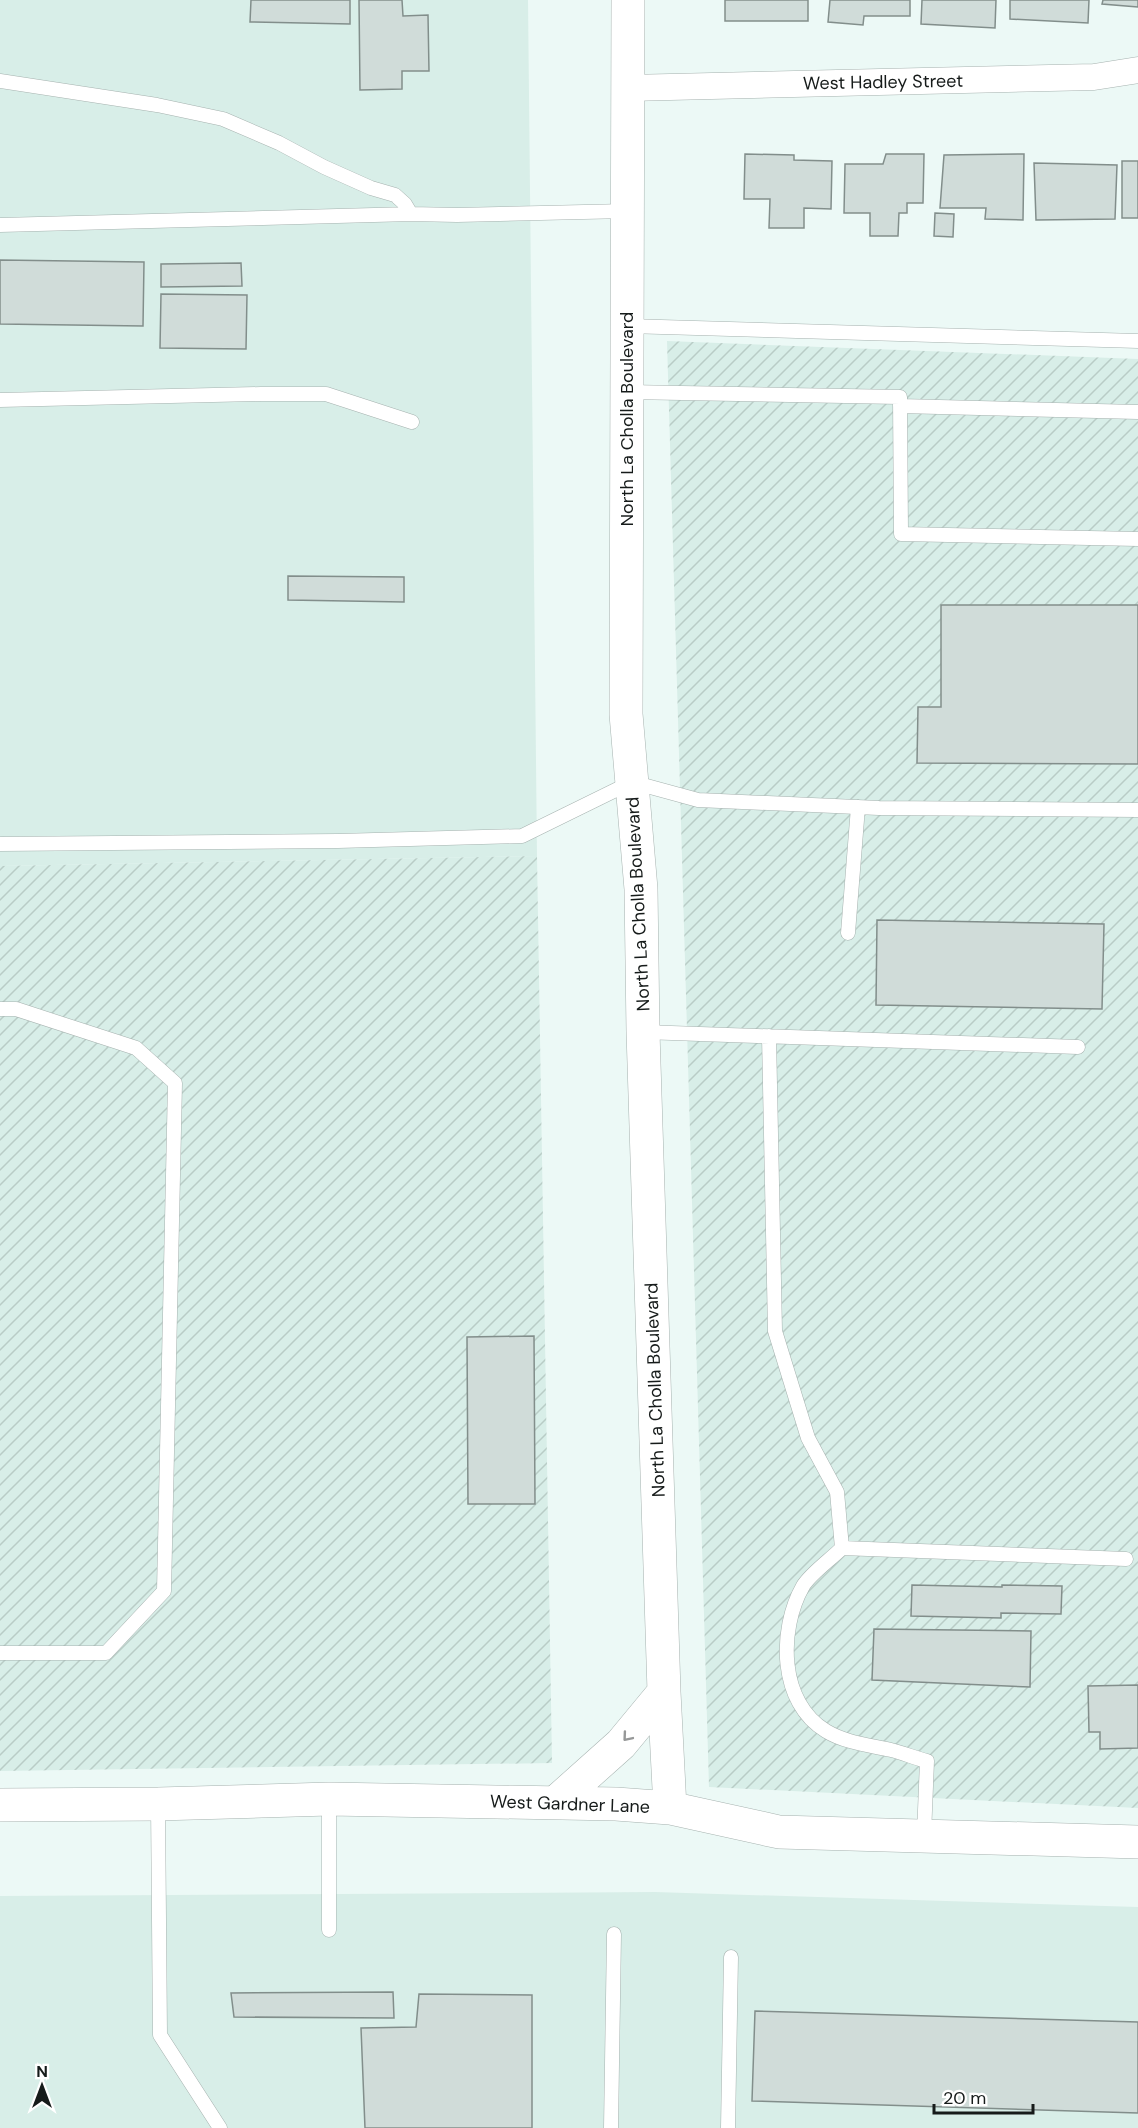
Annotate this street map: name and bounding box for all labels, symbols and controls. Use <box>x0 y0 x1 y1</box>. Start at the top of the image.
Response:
street label: West Hadley Street <box>803 69 963 95</box>
street label: North La Cholla Boulevard <box>615 312 639 526</box>
street label: North La Cholla Boulevard <box>620 796 656 1012</box>
street label: North La Cholla Boulevard <box>639 1282 671 1498</box>
one-way arrow <box>623 1730 634 1741</box>
street label: West Gardner Lane <box>490 1789 650 1819</box>
north arrow <box>12 2056 72 2116</box>
text: N <box>36 2061 48 2082</box>
scale bar <box>934 2077 1033 2115</box>
text: 20 m <box>943 2086 986 2110</box>

